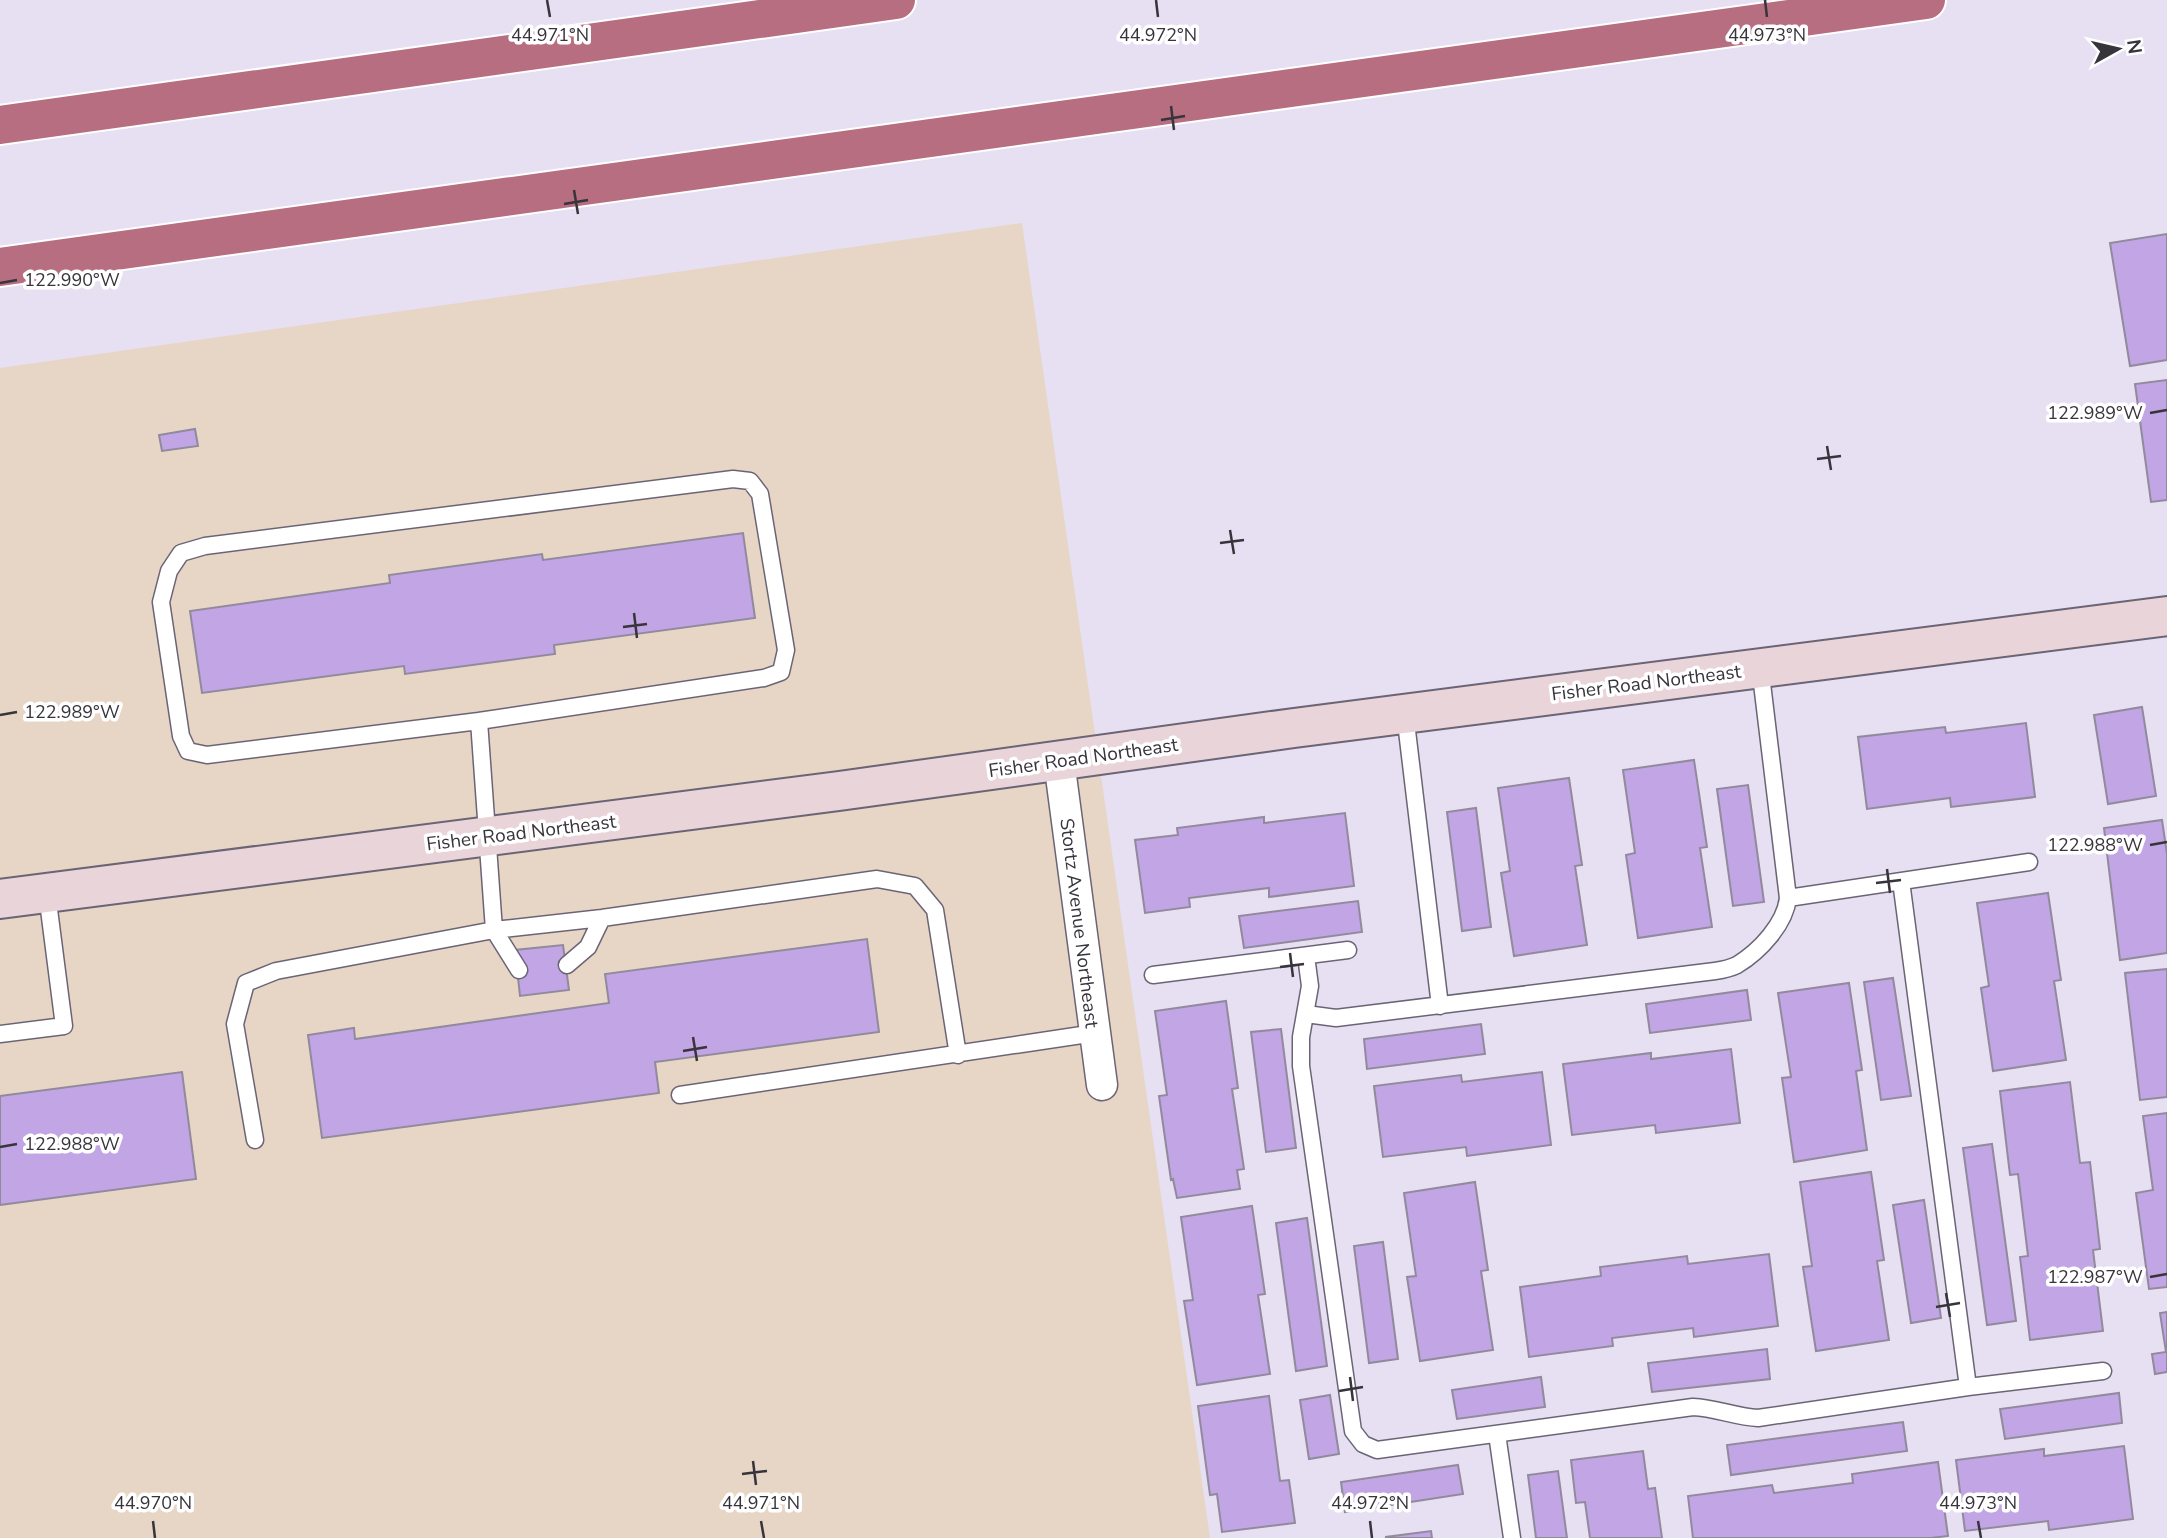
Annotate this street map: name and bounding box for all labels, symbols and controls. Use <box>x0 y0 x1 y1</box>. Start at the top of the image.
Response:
north arrow <box>2083 14 2153 84</box>
text: 44.971°N <box>511 23 589 47</box>
text: 44.972°N <box>1119 23 1197 47</box>
text: 44.973°N <box>1728 23 1806 47</box>
text: N <box>2120 38 2148 56</box>
text: 122.990°W <box>24 268 120 292</box>
text: 122.989°W <box>2047 401 2143 425</box>
street label: Fisher Road Northeast <box>1550 658 1743 708</box>
text: 122.989°W <box>24 700 120 724</box>
street label: Fisher Road Northeast <box>987 732 1180 784</box>
street label: Fisher Road Northeast <box>425 808 618 858</box>
street label: Stortz Avenue Northeast <box>1053 817 1105 1030</box>
text: 122.988°W <box>2047 833 2143 857</box>
text: 122.988°W <box>24 1132 120 1156</box>
text: 122.987°W <box>2047 1265 2143 1289</box>
text: 44.970°N <box>114 1491 192 1515</box>
text: 44.971°N <box>722 1491 800 1515</box>
text: 44.972°N <box>1331 1491 1409 1515</box>
text: 44.973°N <box>1939 1491 2017 1515</box>

